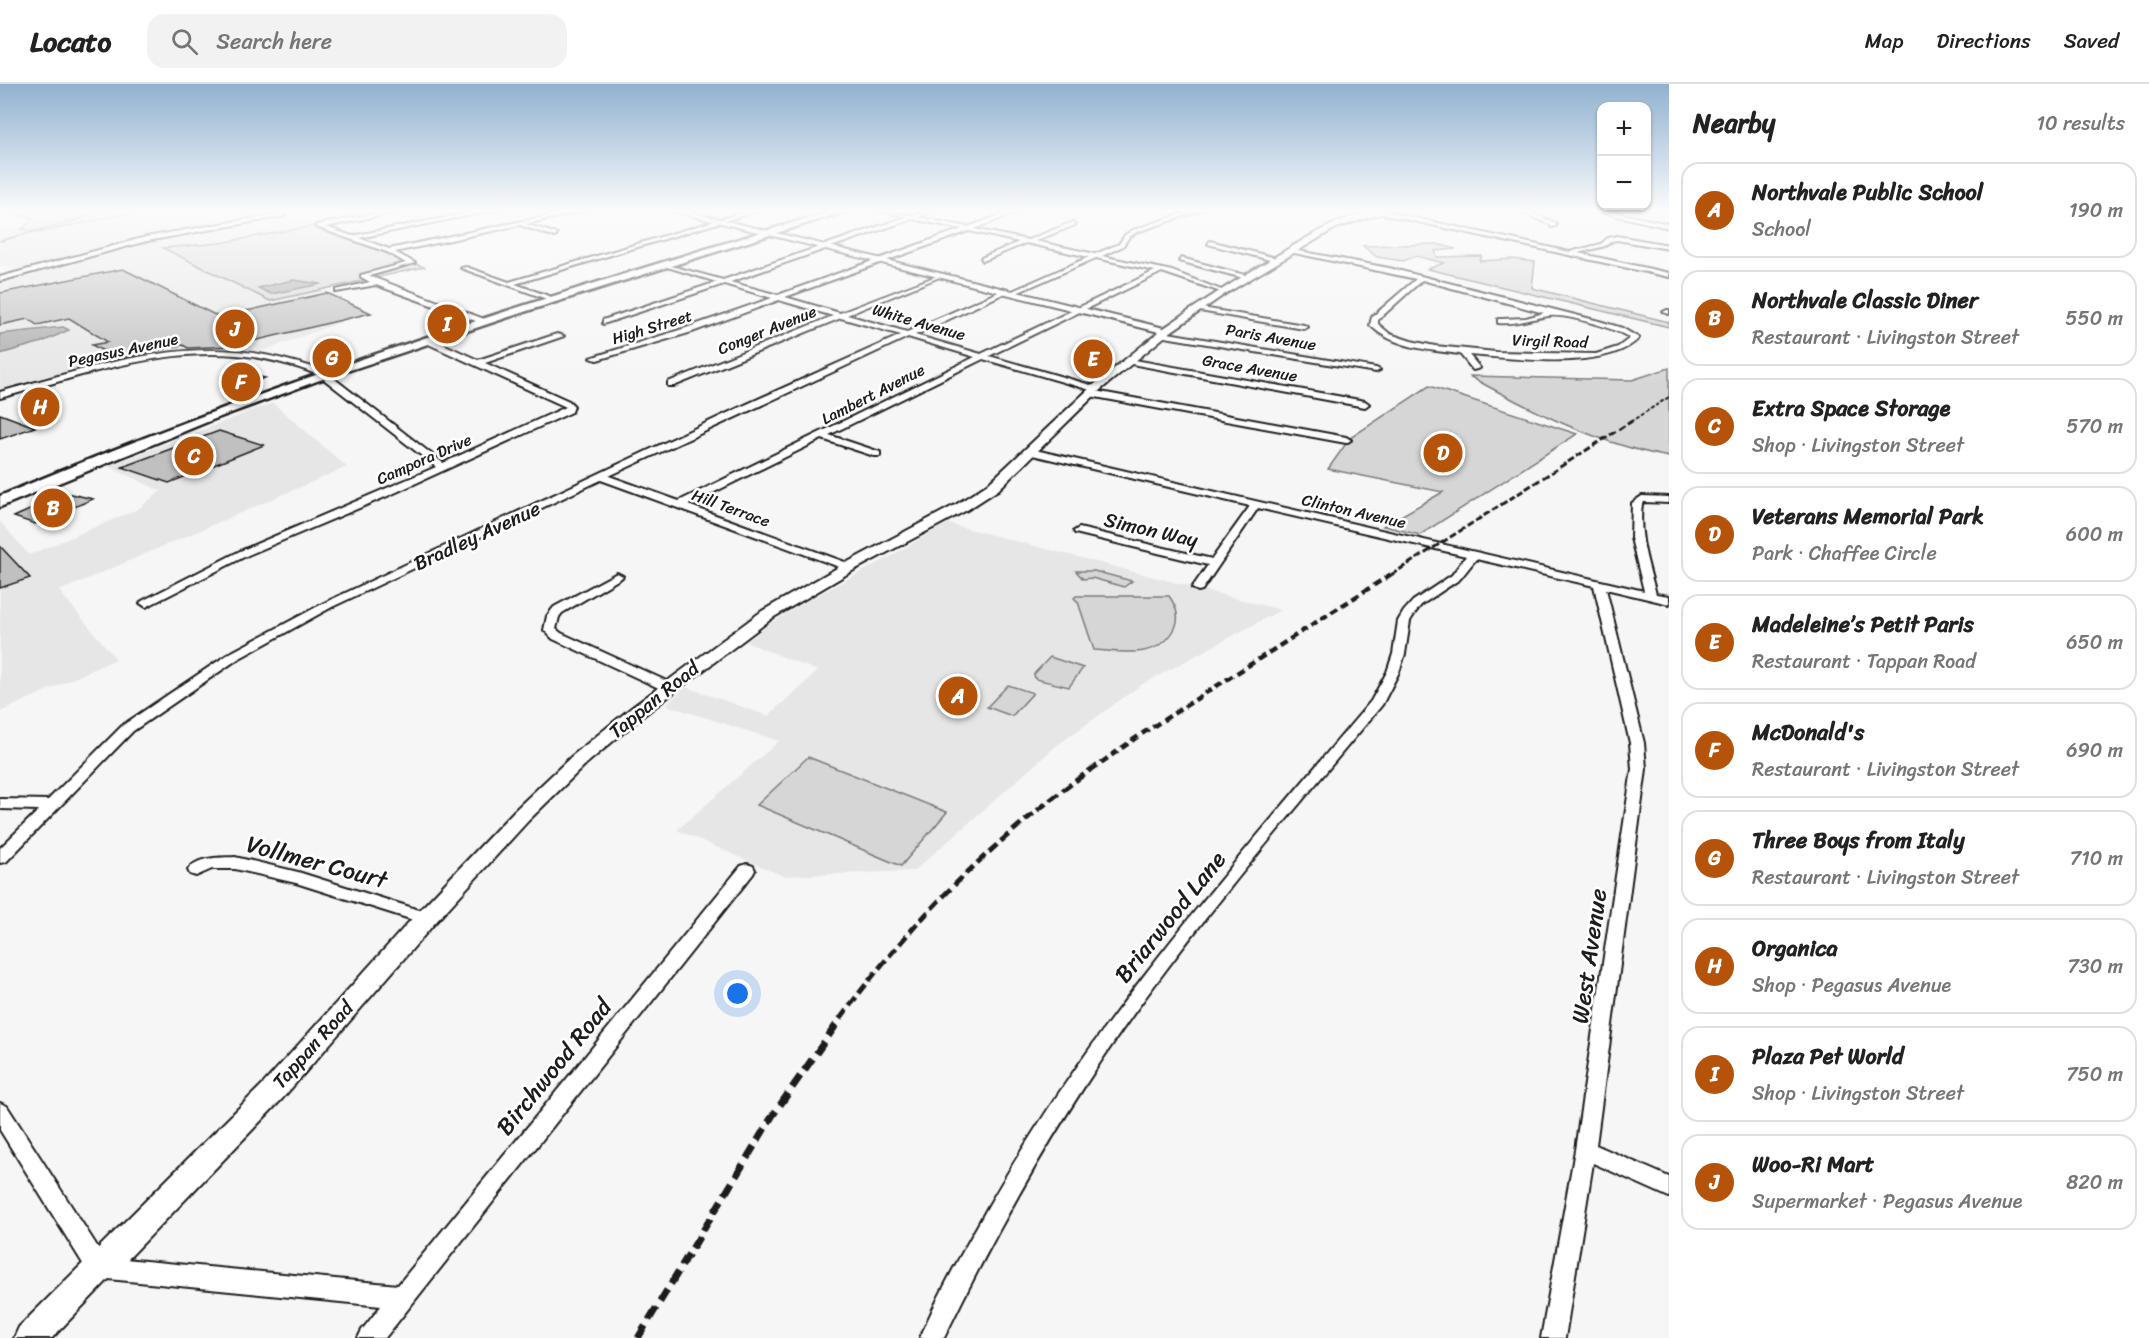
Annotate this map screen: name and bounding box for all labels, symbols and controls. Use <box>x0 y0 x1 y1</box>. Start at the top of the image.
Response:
search box <box>147 14 567 68</box>
text: Locato <box>30 17 111 66</box>
text: Search here <box>216 22 332 61</box>
text: Map <box>1865 22 1903 60</box>
text: Directions <box>1936 22 2031 60</box>
text: Saved <box>2064 22 2119 60</box>
icon: search <box>168 25 201 58</box>
text: Nearby <box>1693 100 1775 146</box>
map controls <box>1597 102 1651 210</box>
button: + <box>1597 102 1651 156</box>
text: 10 results <box>2037 106 2125 141</box>
button: − <box>1597 156 1651 210</box>
text: Northvale Public School <box>1752 173 1983 212</box>
text: A <box>1708 193 1721 228</box>
text: 190 m <box>2069 193 2123 228</box>
text: School <box>1752 212 1811 247</box>
text: Northvale Classic Diner <box>1752 281 1978 320</box>
street label: White Avenue <box>869 295 969 349</box>
street label: Conger Avenue <box>713 297 821 363</box>
street label: High Street <box>608 301 696 353</box>
text: B <box>1708 301 1721 336</box>
text: 550 m <box>2065 301 2123 336</box>
pin: I <box>428 302 466 346</box>
pin: J <box>216 306 254 352</box>
street label: Paris Avenue <box>1224 315 1318 359</box>
text: Restaurant · Livingston Street <box>1752 320 2019 355</box>
street label: Pegasus Avenue <box>65 324 181 376</box>
street label: Virgil Road <box>1512 325 1590 357</box>
pin: G <box>312 336 352 380</box>
pin: E <box>1074 336 1112 382</box>
street label: Grace Avenue <box>1200 345 1300 391</box>
street label: Lambert Avenue <box>816 355 930 433</box>
pin: F <box>222 360 260 404</box>
pin: H <box>20 384 60 430</box>
text: Extra Space Storage <box>1752 389 1950 428</box>
text: C <box>1708 409 1721 444</box>
text: 570 m <box>2066 409 2123 444</box>
street label: Campora Drive <box>372 425 476 493</box>
text: Shop · Livingston Street <box>1752 428 1964 463</box>
pin: D <box>1424 430 1462 476</box>
pin: C <box>174 434 214 478</box>
street label: Hill Terrace <box>688 480 774 536</box>
street label: Clinton Avenue <box>1299 485 1409 537</box>
pin: B <box>34 486 72 530</box>
street label: Bradley Avenue <box>408 491 546 581</box>
text: Veterans Memorial Park <box>1752 497 1984 536</box>
street label: Simon Way <box>1101 502 1202 558</box>
text: D <box>1709 517 1720 552</box>
text: 600 m <box>2066 517 2123 552</box>
text: Park · Chaffee Circle <box>1752 536 1937 571</box>
text: Madeleine’s Petit Paris <box>1752 605 1974 644</box>
text: E <box>1709 625 1720 660</box>
text: 650 m <box>2066 625 2123 660</box>
text: Restaurant · Tappan Road <box>1752 644 1976 679</box>
street label: Tappan Road <box>601 651 709 748</box>
pin: A <box>938 674 978 718</box>
text: McDonald's <box>1752 713 1864 752</box>
text: F <box>1709 733 1720 768</box>
text: 690 m <box>2066 733 2123 768</box>
text: Restaurant · Livingston Street <box>1752 752 2019 787</box>
text: Three Boys from Italy <box>1752 821 1965 860</box>
street label: Vollmer Court <box>242 823 393 901</box>
street label: Briarwood Lane <box>1103 841 1237 993</box>
text: G <box>1708 841 1721 876</box>
text: 710 m <box>2070 841 2123 876</box>
text: Restaurant · Livingston Street <box>1752 860 2019 895</box>
street label: West Avenue <box>1559 886 1619 1026</box>
text: Organica <box>1752 929 1837 968</box>
text: H <box>1707 949 1722 984</box>
text: 730 m <box>2067 949 2123 984</box>
text: Shop · Pegasus Avenue <box>1752 968 1951 1003</box>
your location <box>723 979 752 1008</box>
street label: Birchwood Road <box>485 988 624 1145</box>
street label: Tappan Road <box>263 992 364 1097</box>
text: Plaza Pet World <box>1752 1037 1904 1076</box>
text: I <box>1711 1057 1718 1092</box>
text: 750 m <box>2066 1057 2123 1092</box>
text: Shop · Livingston Street <box>1752 1076 1964 1111</box>
text: Woo-Ri Mart <box>1752 1145 1874 1184</box>
text: J <box>1710 1165 1719 1200</box>
text: 820 m <box>2066 1165 2123 1200</box>
text: Supermarket · Pegasus Avenue <box>1752 1184 2022 1219</box>

